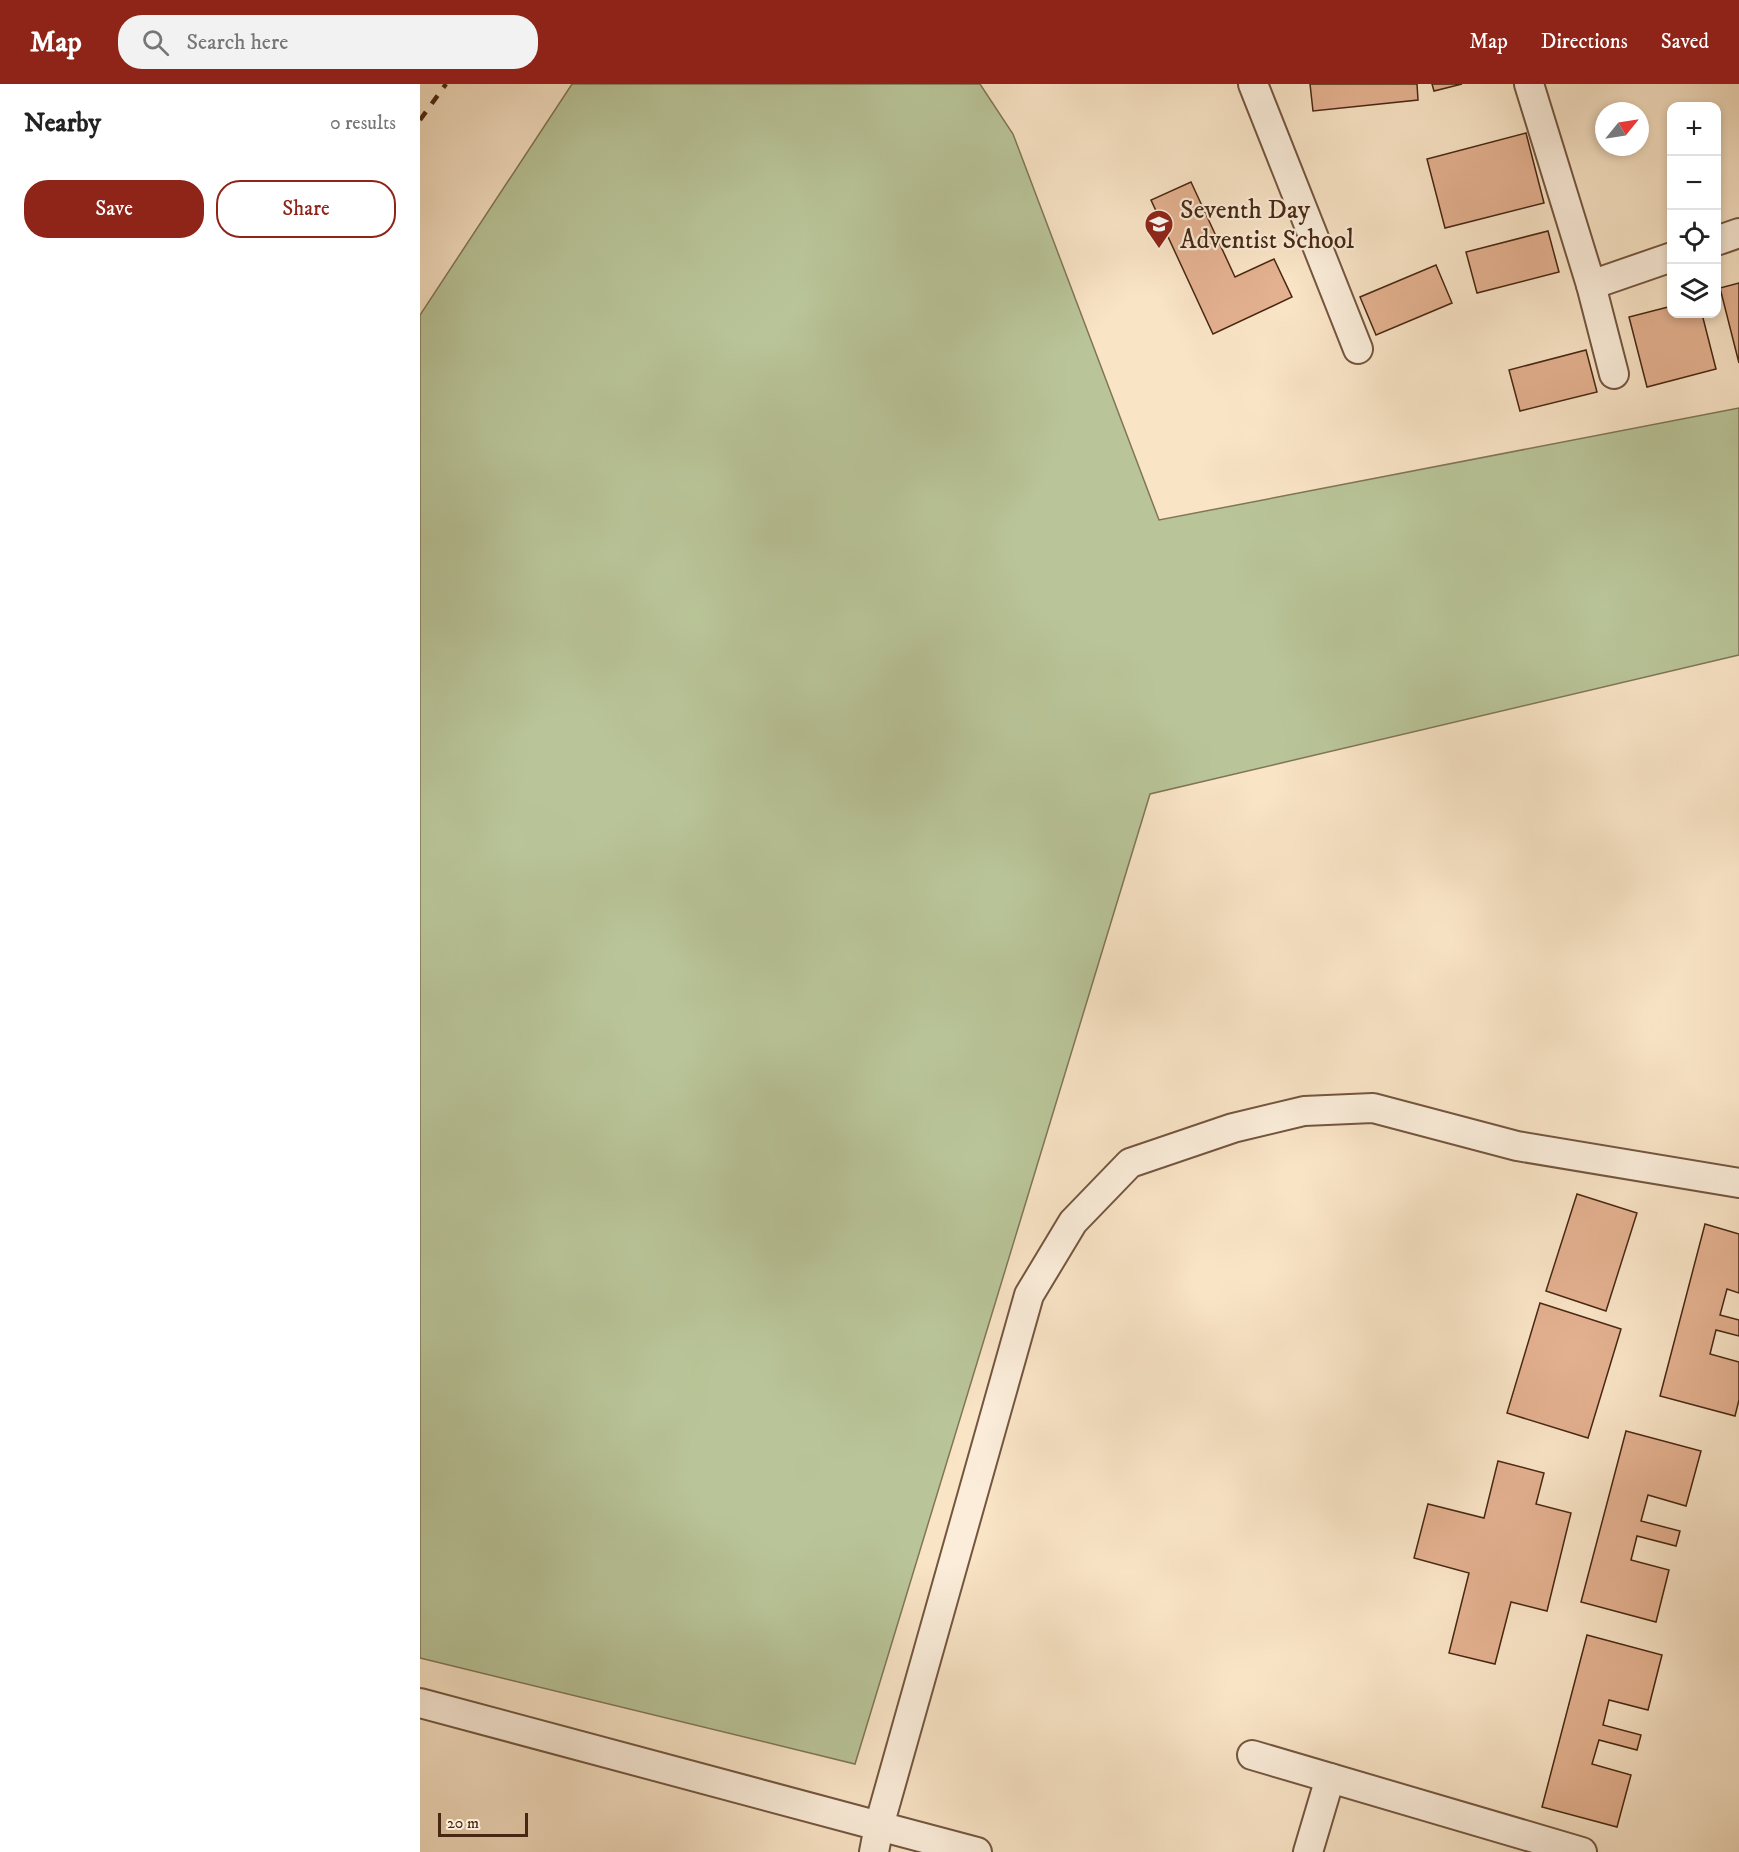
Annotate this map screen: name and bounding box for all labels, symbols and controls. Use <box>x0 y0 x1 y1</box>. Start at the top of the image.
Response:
search box <box>118 15 538 69</box>
text: Map <box>30 25 82 60</box>
icon: search <box>139 26 172 59</box>
text: Search here <box>187 29 288 56</box>
text: Map <box>1469 29 1508 55</box>
text: Directions <box>1541 29 1628 55</box>
text: Saved <box>1661 29 1709 55</box>
north arrow <box>1595 102 1649 156</box>
map controls <box>1667 102 1721 318</box>
button: + <box>1667 102 1721 156</box>
text: Nearby <box>24 107 101 140</box>
text: 0 results <box>330 111 396 136</box>
button: − <box>1667 156 1721 210</box>
button: Save <box>24 180 204 238</box>
button: Share <box>216 180 396 238</box>
place label: Seventh Day Adventist School <box>1180 194 1354 257</box>
school or university icon: Seventh Day Adventist School <box>1143 208 1175 250</box>
button: locate <box>1667 210 1721 264</box>
button: layers <box>1667 264 1721 318</box>
scale bar <box>438 1810 528 1838</box>
text: 20 m <box>447 1813 479 1833</box>

